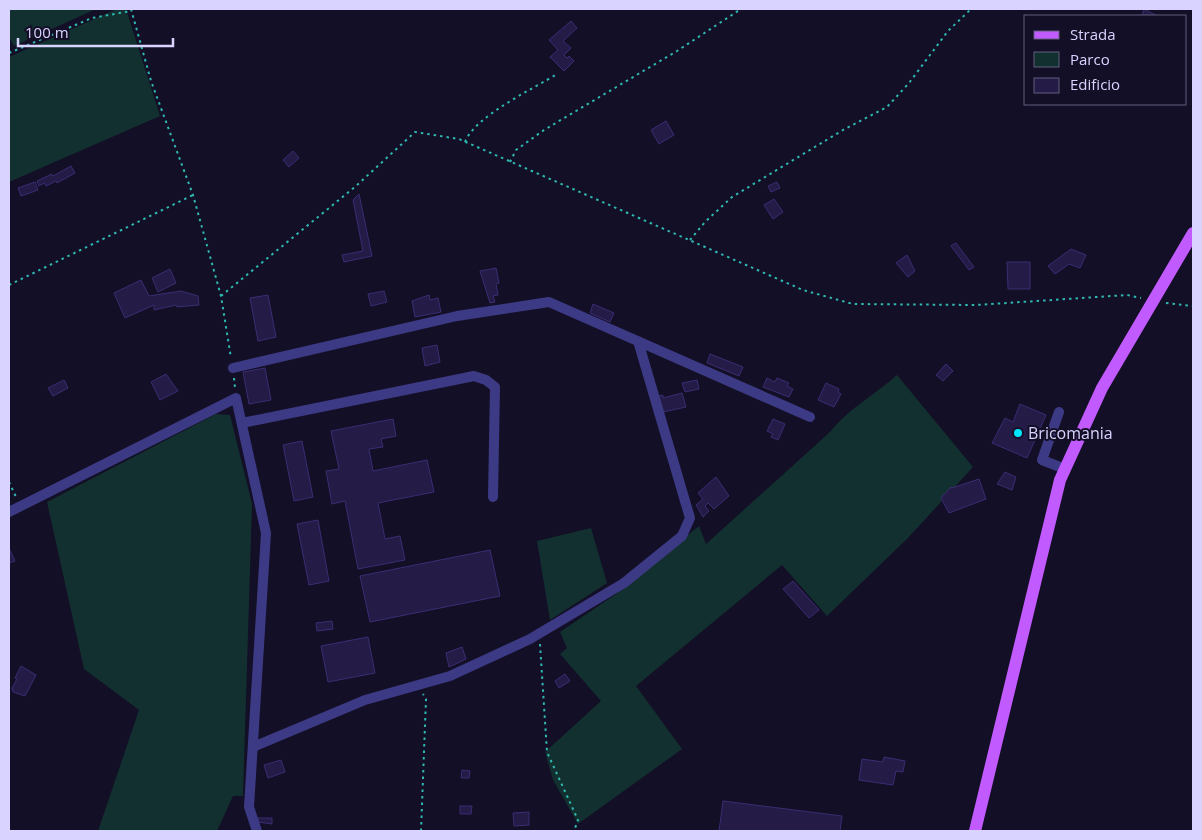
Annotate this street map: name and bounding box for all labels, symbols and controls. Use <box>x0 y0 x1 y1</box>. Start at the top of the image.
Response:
scale bar <box>18 15 172 47</box>
legend <box>1024 15 1187 105</box>
text: 100 m <box>25 22 69 42</box>
text: Strada <box>1070 24 1116 44</box>
text: Parco <box>1070 49 1110 69</box>
text: Edificio <box>1070 74 1120 94</box>
place label: Bricomania <box>1028 422 1113 444</box>
marker: Bricomania <box>1012 427 1024 439</box>

